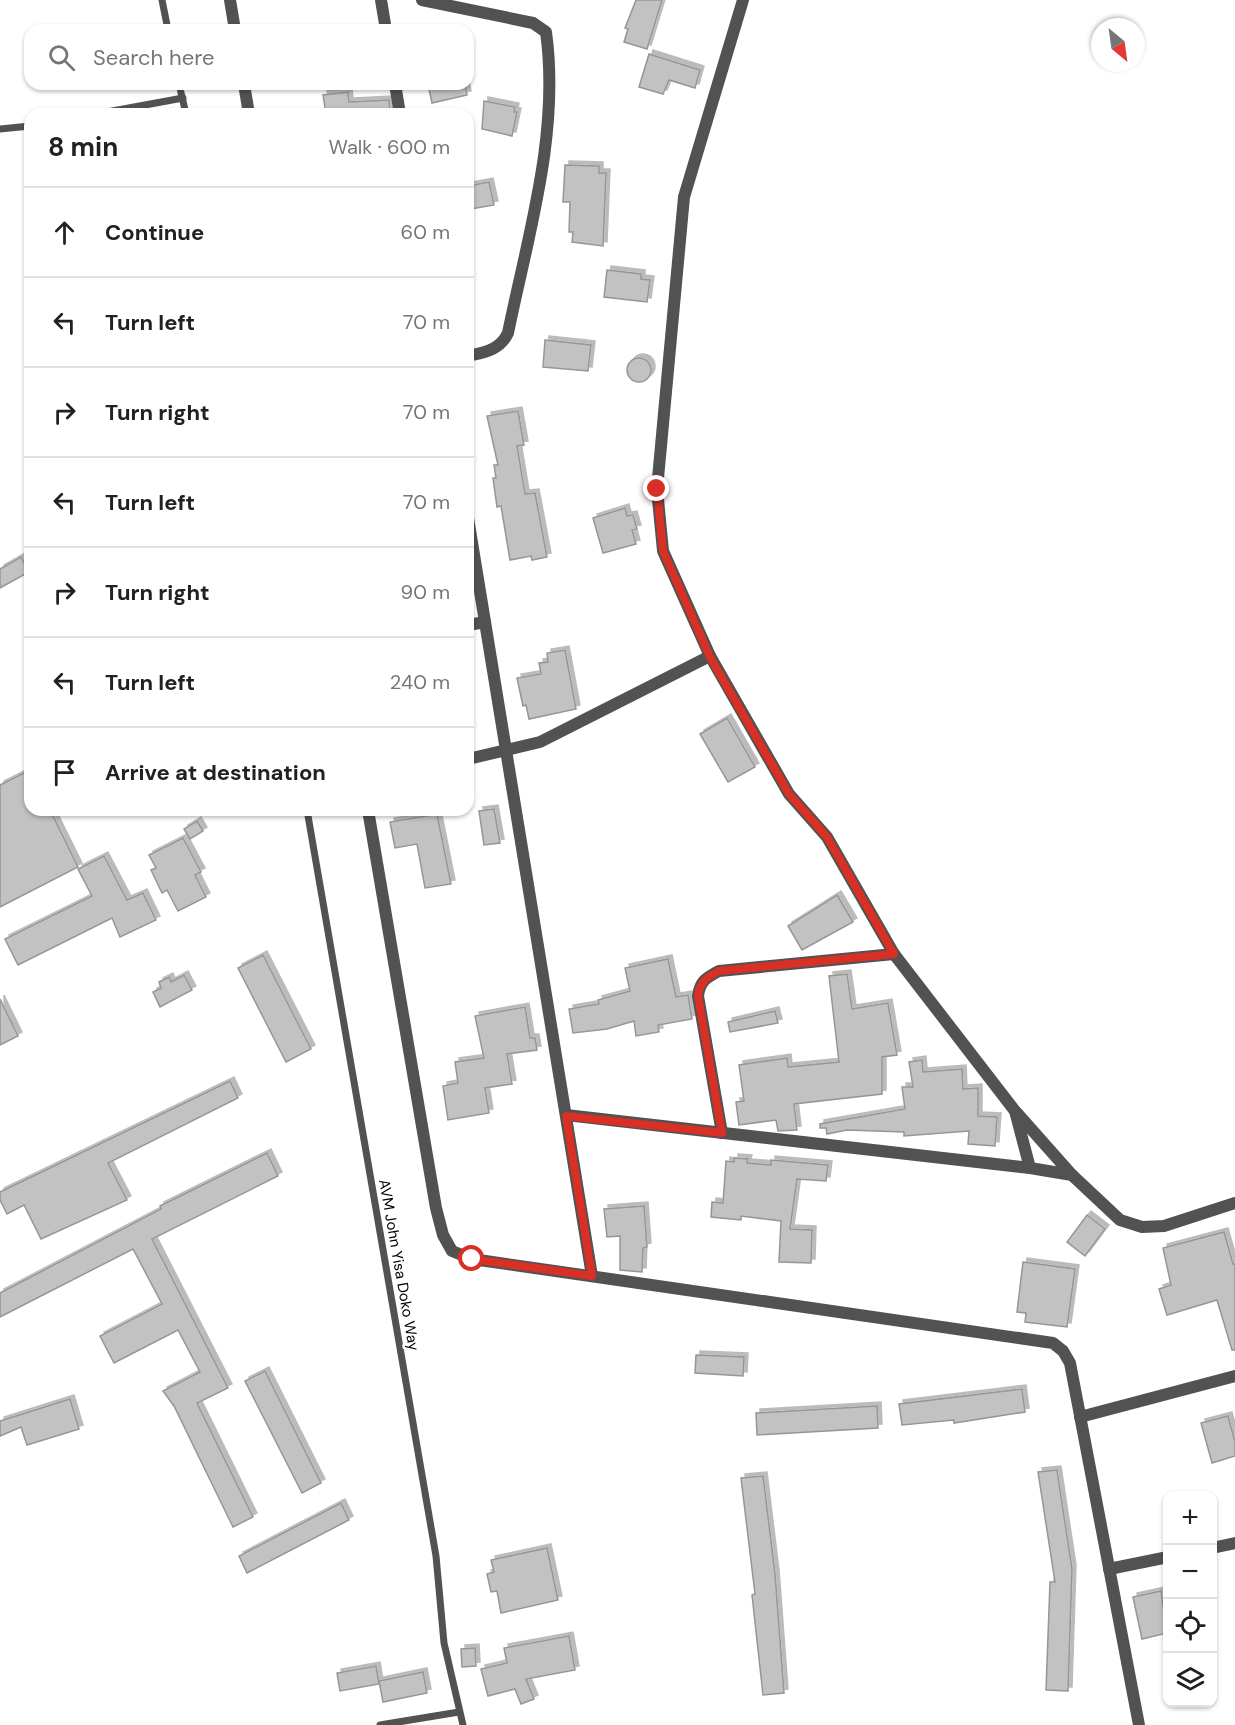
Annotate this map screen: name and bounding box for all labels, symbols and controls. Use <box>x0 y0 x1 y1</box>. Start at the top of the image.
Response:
north arrow <box>1091 18 1145 72</box>
search box <box>24 24 474 90</box>
icon: search <box>45 41 78 74</box>
text: Search here <box>93 43 214 72</box>
text: 8 min <box>48 130 118 164</box>
text: Walk · 600 m <box>329 134 450 160</box>
icon: ahead <box>48 216 81 249</box>
text: Continue <box>105 218 204 247</box>
text: 60 m <box>401 219 450 245</box>
icon: left <box>48 306 81 339</box>
text: Turn left <box>105 308 195 337</box>
text: 70 m <box>403 309 450 335</box>
icon: right <box>48 396 81 429</box>
text: Turn right <box>105 398 210 427</box>
text: 70 m <box>403 399 450 425</box>
route end <box>643 475 669 501</box>
icon: left <box>48 486 81 519</box>
text: Turn left <box>105 488 195 517</box>
text: 70 m <box>403 489 450 515</box>
icon: right <box>48 576 81 609</box>
text: Turn right <box>105 578 210 607</box>
text: 90 m <box>401 579 450 605</box>
icon: left <box>48 666 81 699</box>
text: Turn left <box>105 668 195 697</box>
text: 240 m <box>390 669 450 695</box>
icon: arrive <box>48 756 81 789</box>
text: Arrive at destination <box>105 758 326 787</box>
street label: AVM John Yisa Doko Way <box>374 1178 424 1353</box>
route start <box>458 1245 484 1271</box>
map controls <box>1163 1491 1217 1707</box>
button: + <box>1163 1491 1217 1545</box>
button: − <box>1163 1545 1217 1599</box>
button: locate <box>1163 1599 1217 1653</box>
button: layers <box>1163 1653 1217 1707</box>

